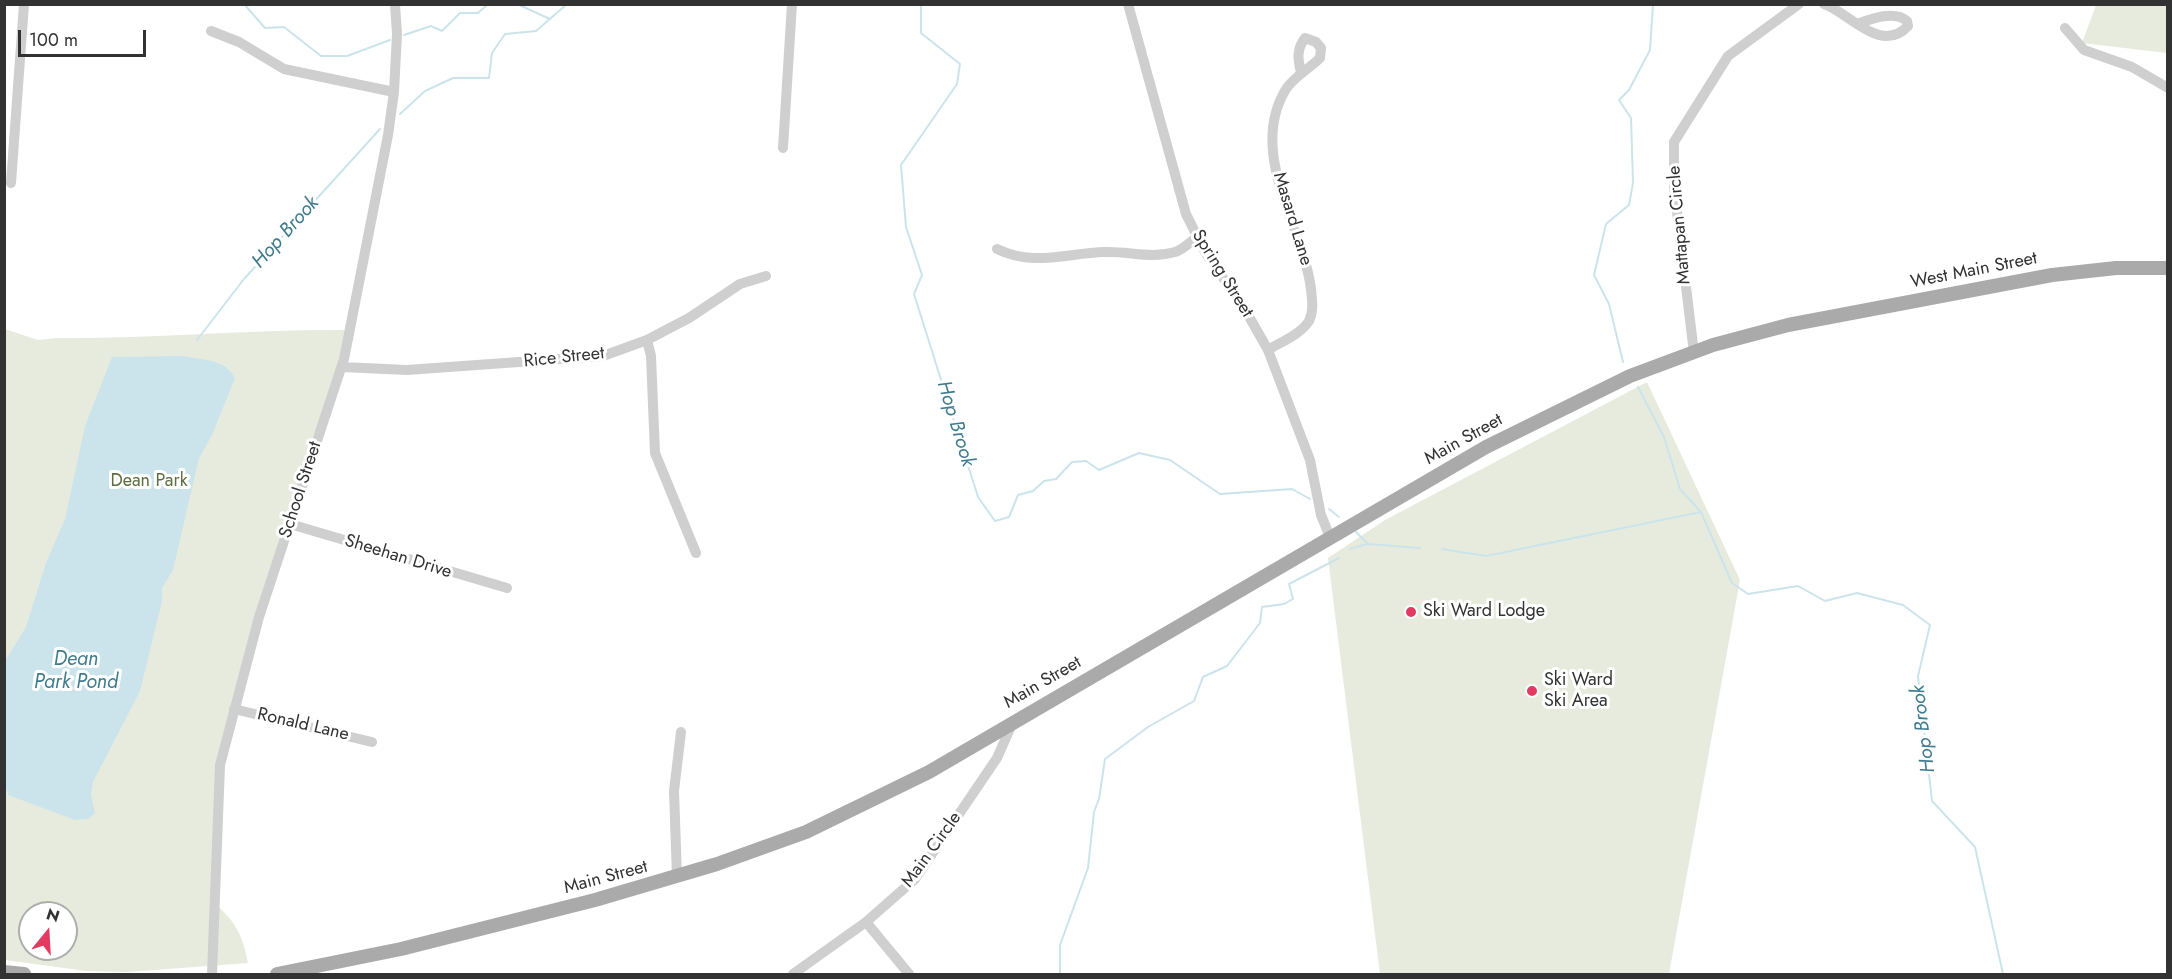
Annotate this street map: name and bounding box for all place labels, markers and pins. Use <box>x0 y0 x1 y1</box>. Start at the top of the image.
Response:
place label: Ski Ward Lodge <box>1423 601 1545 623</box>
marker: Ski Ward Lodge <box>1404 605 1418 619</box>
place label: Ski Ward Ski Area <box>1544 670 1613 712</box>
marker: Ski Ward Ski Area <box>1525 684 1539 698</box>

